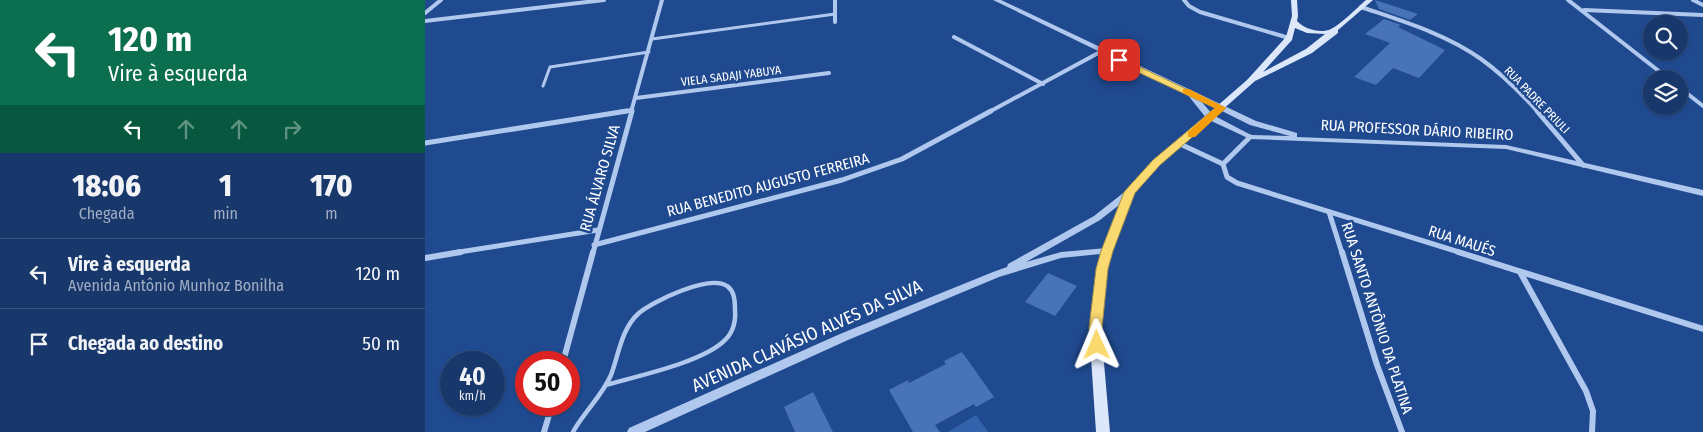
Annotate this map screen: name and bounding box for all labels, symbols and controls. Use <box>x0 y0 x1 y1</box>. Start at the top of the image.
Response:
map controls <box>1643 15 1688 115</box>
button: search <box>1643 15 1688 60</box>
text: 120 m <box>108 18 192 60</box>
icon: left <box>25 20 90 85</box>
pin <box>1098 39 1140 81</box>
icon: arrive <box>1105 46 1133 74</box>
text: Vire à esquerda <box>108 60 248 87</box>
street label: VIELA SADAJI YABUYA <box>680 63 783 89</box>
street label: RUA PADRE PRIULI <box>1501 64 1573 136</box>
button: layers <box>1643 70 1688 115</box>
icon: left <box>119 115 147 143</box>
icon: ahead <box>172 115 200 143</box>
icon: ahead <box>225 115 253 143</box>
icon: right <box>278 115 306 143</box>
street label: RUA PROFESSOR DÁRIO RIBEIRO <box>1320 116 1514 144</box>
street label: RUA ÁLVARO SILVA <box>576 122 624 233</box>
street label: RUA BENEDITO AUGUSTO FERREIRA <box>665 149 871 221</box>
text: 18:06 <box>72 168 141 204</box>
text: 1 <box>219 168 232 204</box>
text: 170 <box>310 168 353 204</box>
text: Chegada <box>79 204 135 223</box>
text: min <box>213 204 238 223</box>
text: m <box>325 204 338 223</box>
street label: RUA SANTO ANTÔNIO DA PLATINA <box>1338 220 1417 416</box>
street label: RUA MAUÉS <box>1426 222 1498 260</box>
text: Vire à esquerda <box>68 253 190 276</box>
icon: left <box>25 260 53 288</box>
text: 120 m <box>355 262 400 285</box>
street label: AVENIDA CLAVÁSIO ALVES DA SILVA <box>688 274 926 397</box>
text: Avenida Antônio Munhoz Bonilha <box>68 276 284 295</box>
position arrow <box>1070 318 1122 370</box>
icon: arrive <box>25 330 53 358</box>
text: Chegada ao destino <box>68 332 223 355</box>
text: 50 m <box>362 332 400 355</box>
speed limit sign: 50 <box>515 351 580 416</box>
text: 40 <box>459 362 486 392</box>
text: km/h <box>459 389 486 403</box>

